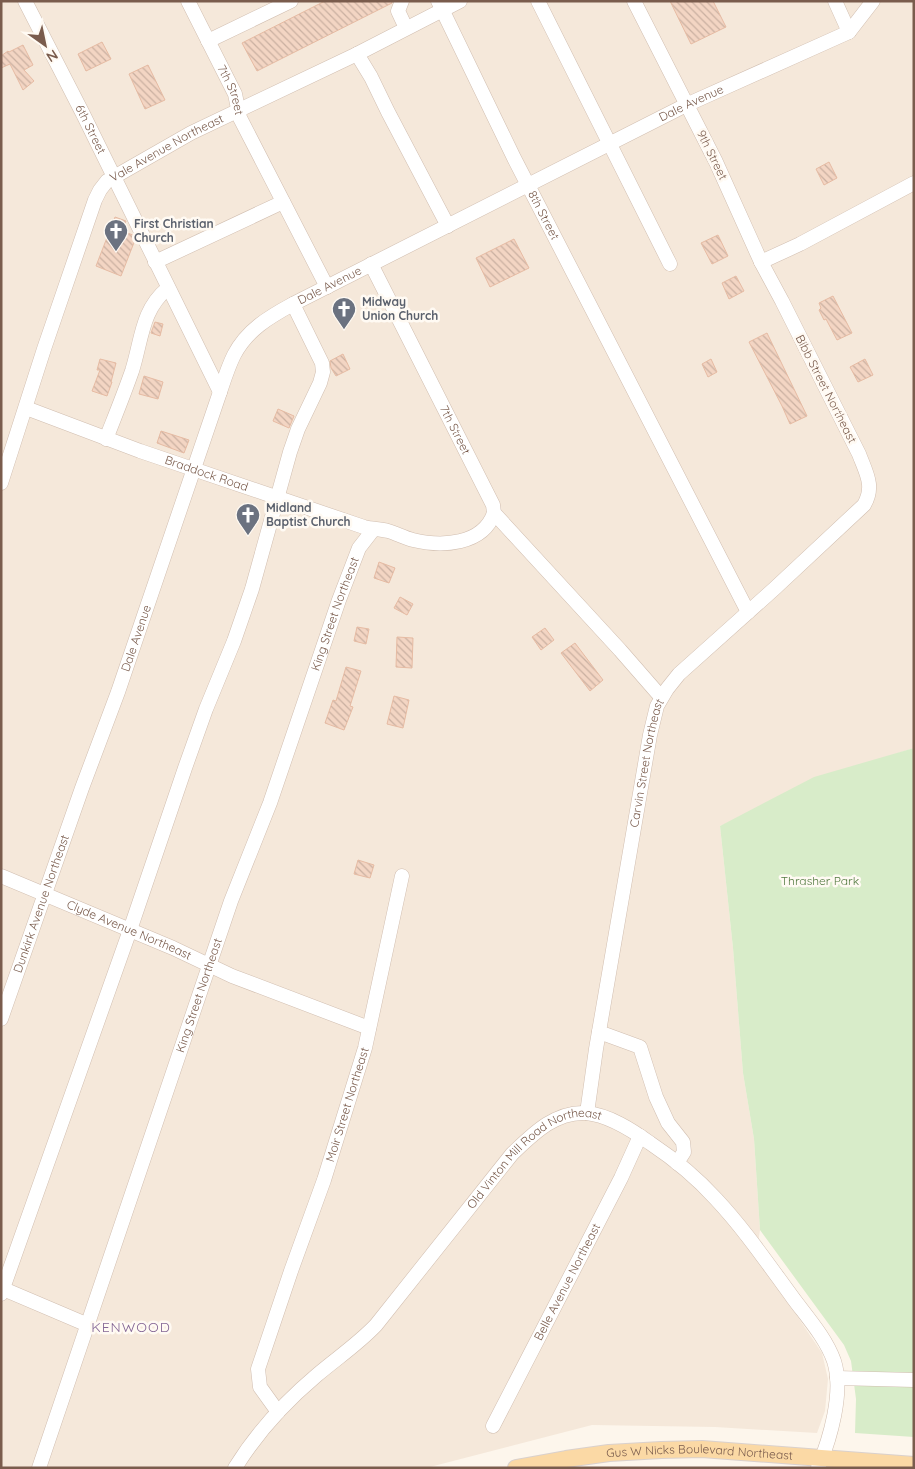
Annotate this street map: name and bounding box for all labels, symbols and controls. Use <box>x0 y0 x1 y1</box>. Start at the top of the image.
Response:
north arrow <box>20 20 70 70</box>
text: N <box>43 46 61 66</box>
street label: 7th Street <box>214 62 247 116</box>
street label: Dale Avenue <box>656 81 726 125</box>
street label: 6th Street <box>72 102 110 156</box>
street label: Vale Avenue Northeast <box>107 111 226 185</box>
street label: 9th Street <box>694 127 731 182</box>
street label: 8th Street <box>525 188 563 242</box>
place label: First Christian Church <box>134 216 214 245</box>
church icon: First Christian Church <box>103 218 129 252</box>
street label: Dale Avenue <box>295 263 364 307</box>
place label: Midway Union Church <box>362 294 438 323</box>
church icon: Midway Union Church <box>331 296 357 330</box>
street label: Bibb Street Northeast <box>793 332 860 445</box>
street label: 7th Street <box>437 403 474 457</box>
street label: Braddock Road <box>163 452 250 494</box>
place label: Midland Baptist Church <box>266 500 351 529</box>
church icon: Midland Baptist Church <box>235 502 261 536</box>
street label: King Street Northeast <box>307 555 362 673</box>
street label: Dale Avenue <box>117 603 154 674</box>
street label: Carvin Street Northeast <box>626 696 667 829</box>
street label: Dunkirk Avenue Northeast <box>10 833 72 975</box>
park label: Thrasher Park <box>781 873 859 888</box>
street label: Clyde Avenue Northeast <box>65 896 194 963</box>
street label: King Street Northeast <box>172 936 225 1054</box>
street label: Moir Street Northeast <box>322 1045 372 1164</box>
street label: Old Vinton Mill Road Northeast <box>463 1105 604 1212</box>
street label: Belle Avenue Northeast <box>530 1221 603 1343</box>
district label: KENWOOD <box>91 1318 171 1336</box>
street label: Gus W Nicks Boulevard Northeast <box>606 1441 794 1463</box>

